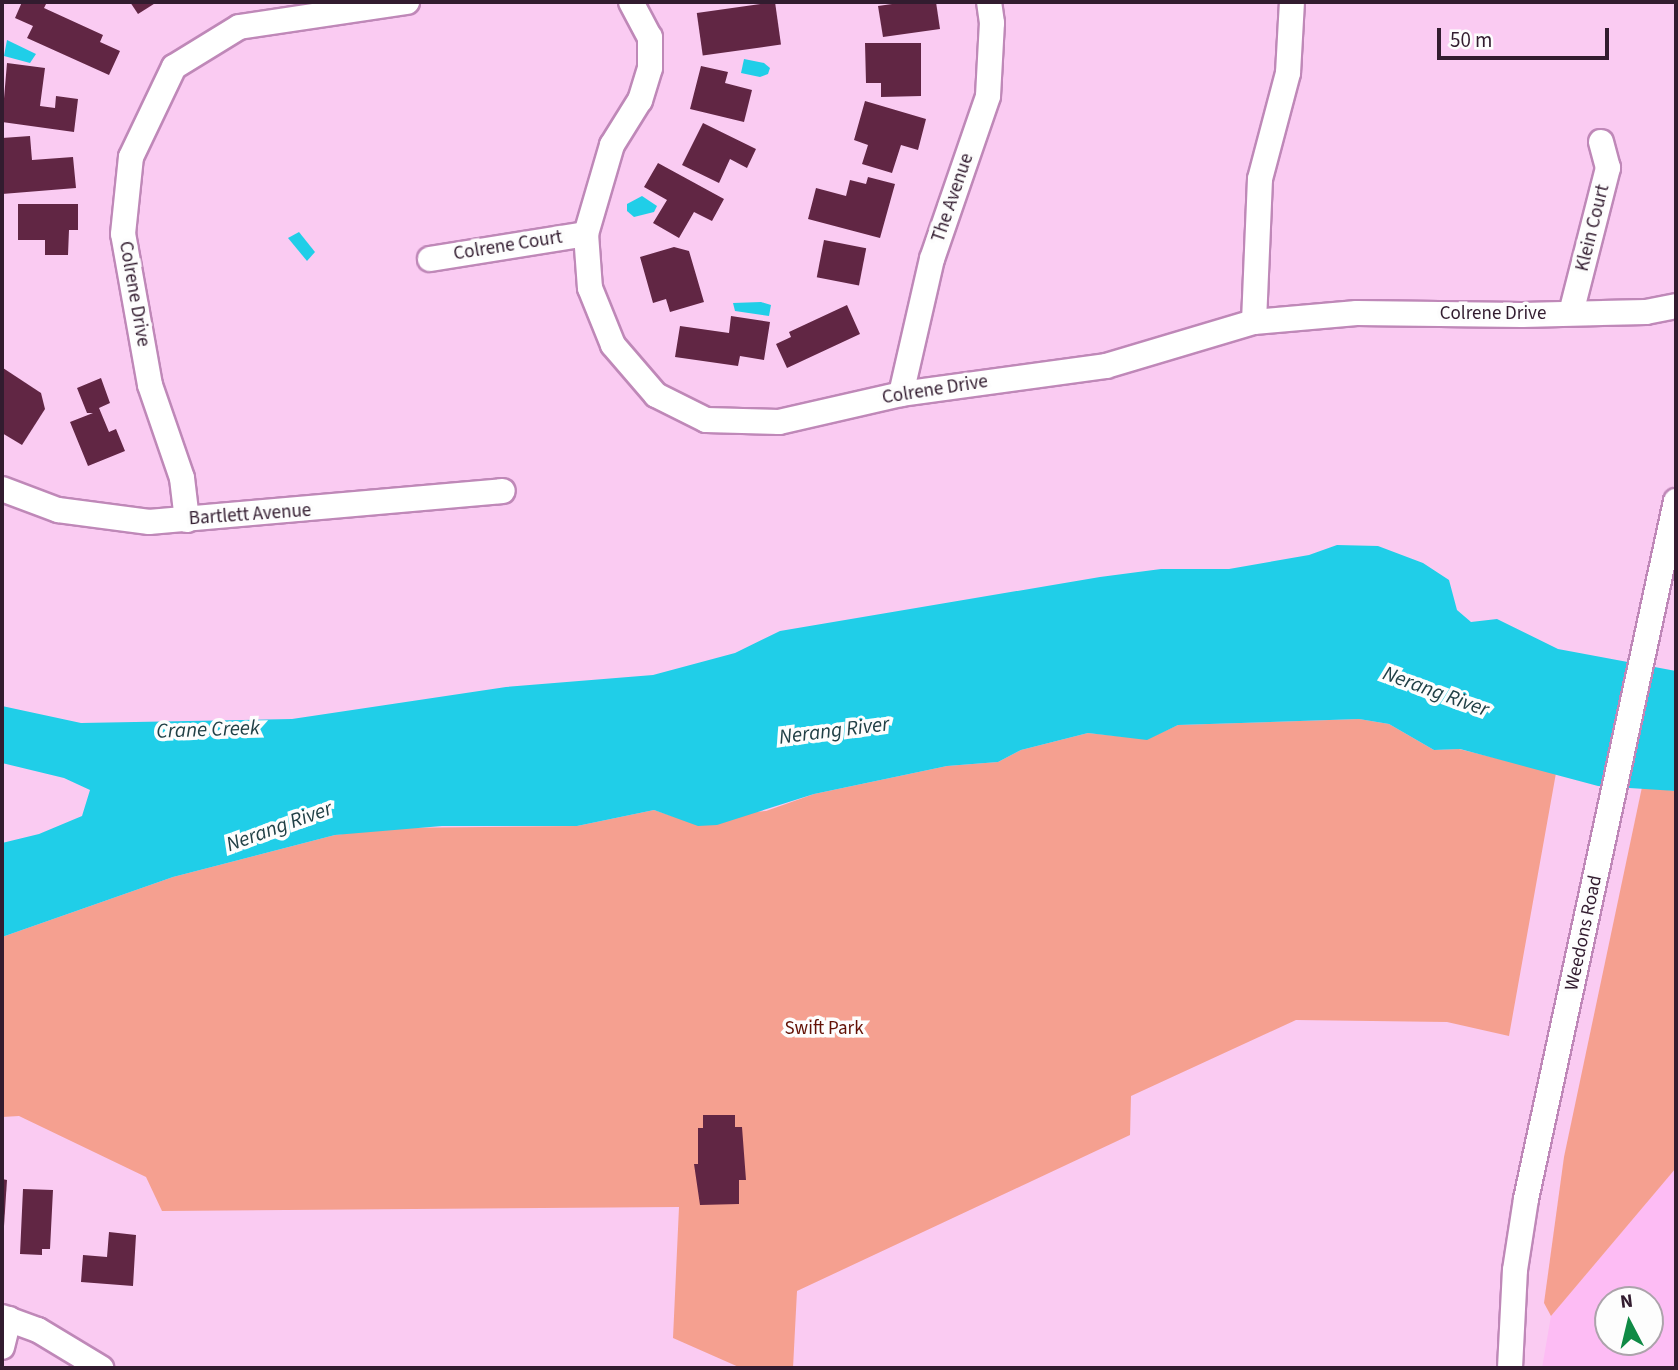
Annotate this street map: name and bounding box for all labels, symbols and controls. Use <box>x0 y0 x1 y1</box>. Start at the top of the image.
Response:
scale bar <box>1440 14 1612 58</box>
text: 50 m <box>1450 25 1492 55</box>
street label: The Avenue <box>927 151 979 245</box>
street label: Klein Court <box>1571 182 1615 274</box>
street label: Colrene Court <box>452 226 564 266</box>
street label: Colrene Drive <box>114 240 154 348</box>
street label: Colrene Drive <box>1440 303 1546 325</box>
street label: Colrene Drive <box>881 370 989 410</box>
street label: Bartlett Avenue <box>188 499 312 531</box>
water label: Nerang River <box>1380 660 1492 722</box>
water label: Nerang River <box>777 711 891 749</box>
water label: Crane Creek <box>156 715 260 743</box>
water label: Nerang River <box>223 795 335 857</box>
street label: Weedons Road <box>1561 873 1607 993</box>
park label: Swift Park <box>784 1018 864 1040</box>
north arrow <box>1594 1286 1664 1356</box>
text: N <box>1619 1287 1635 1316</box>

